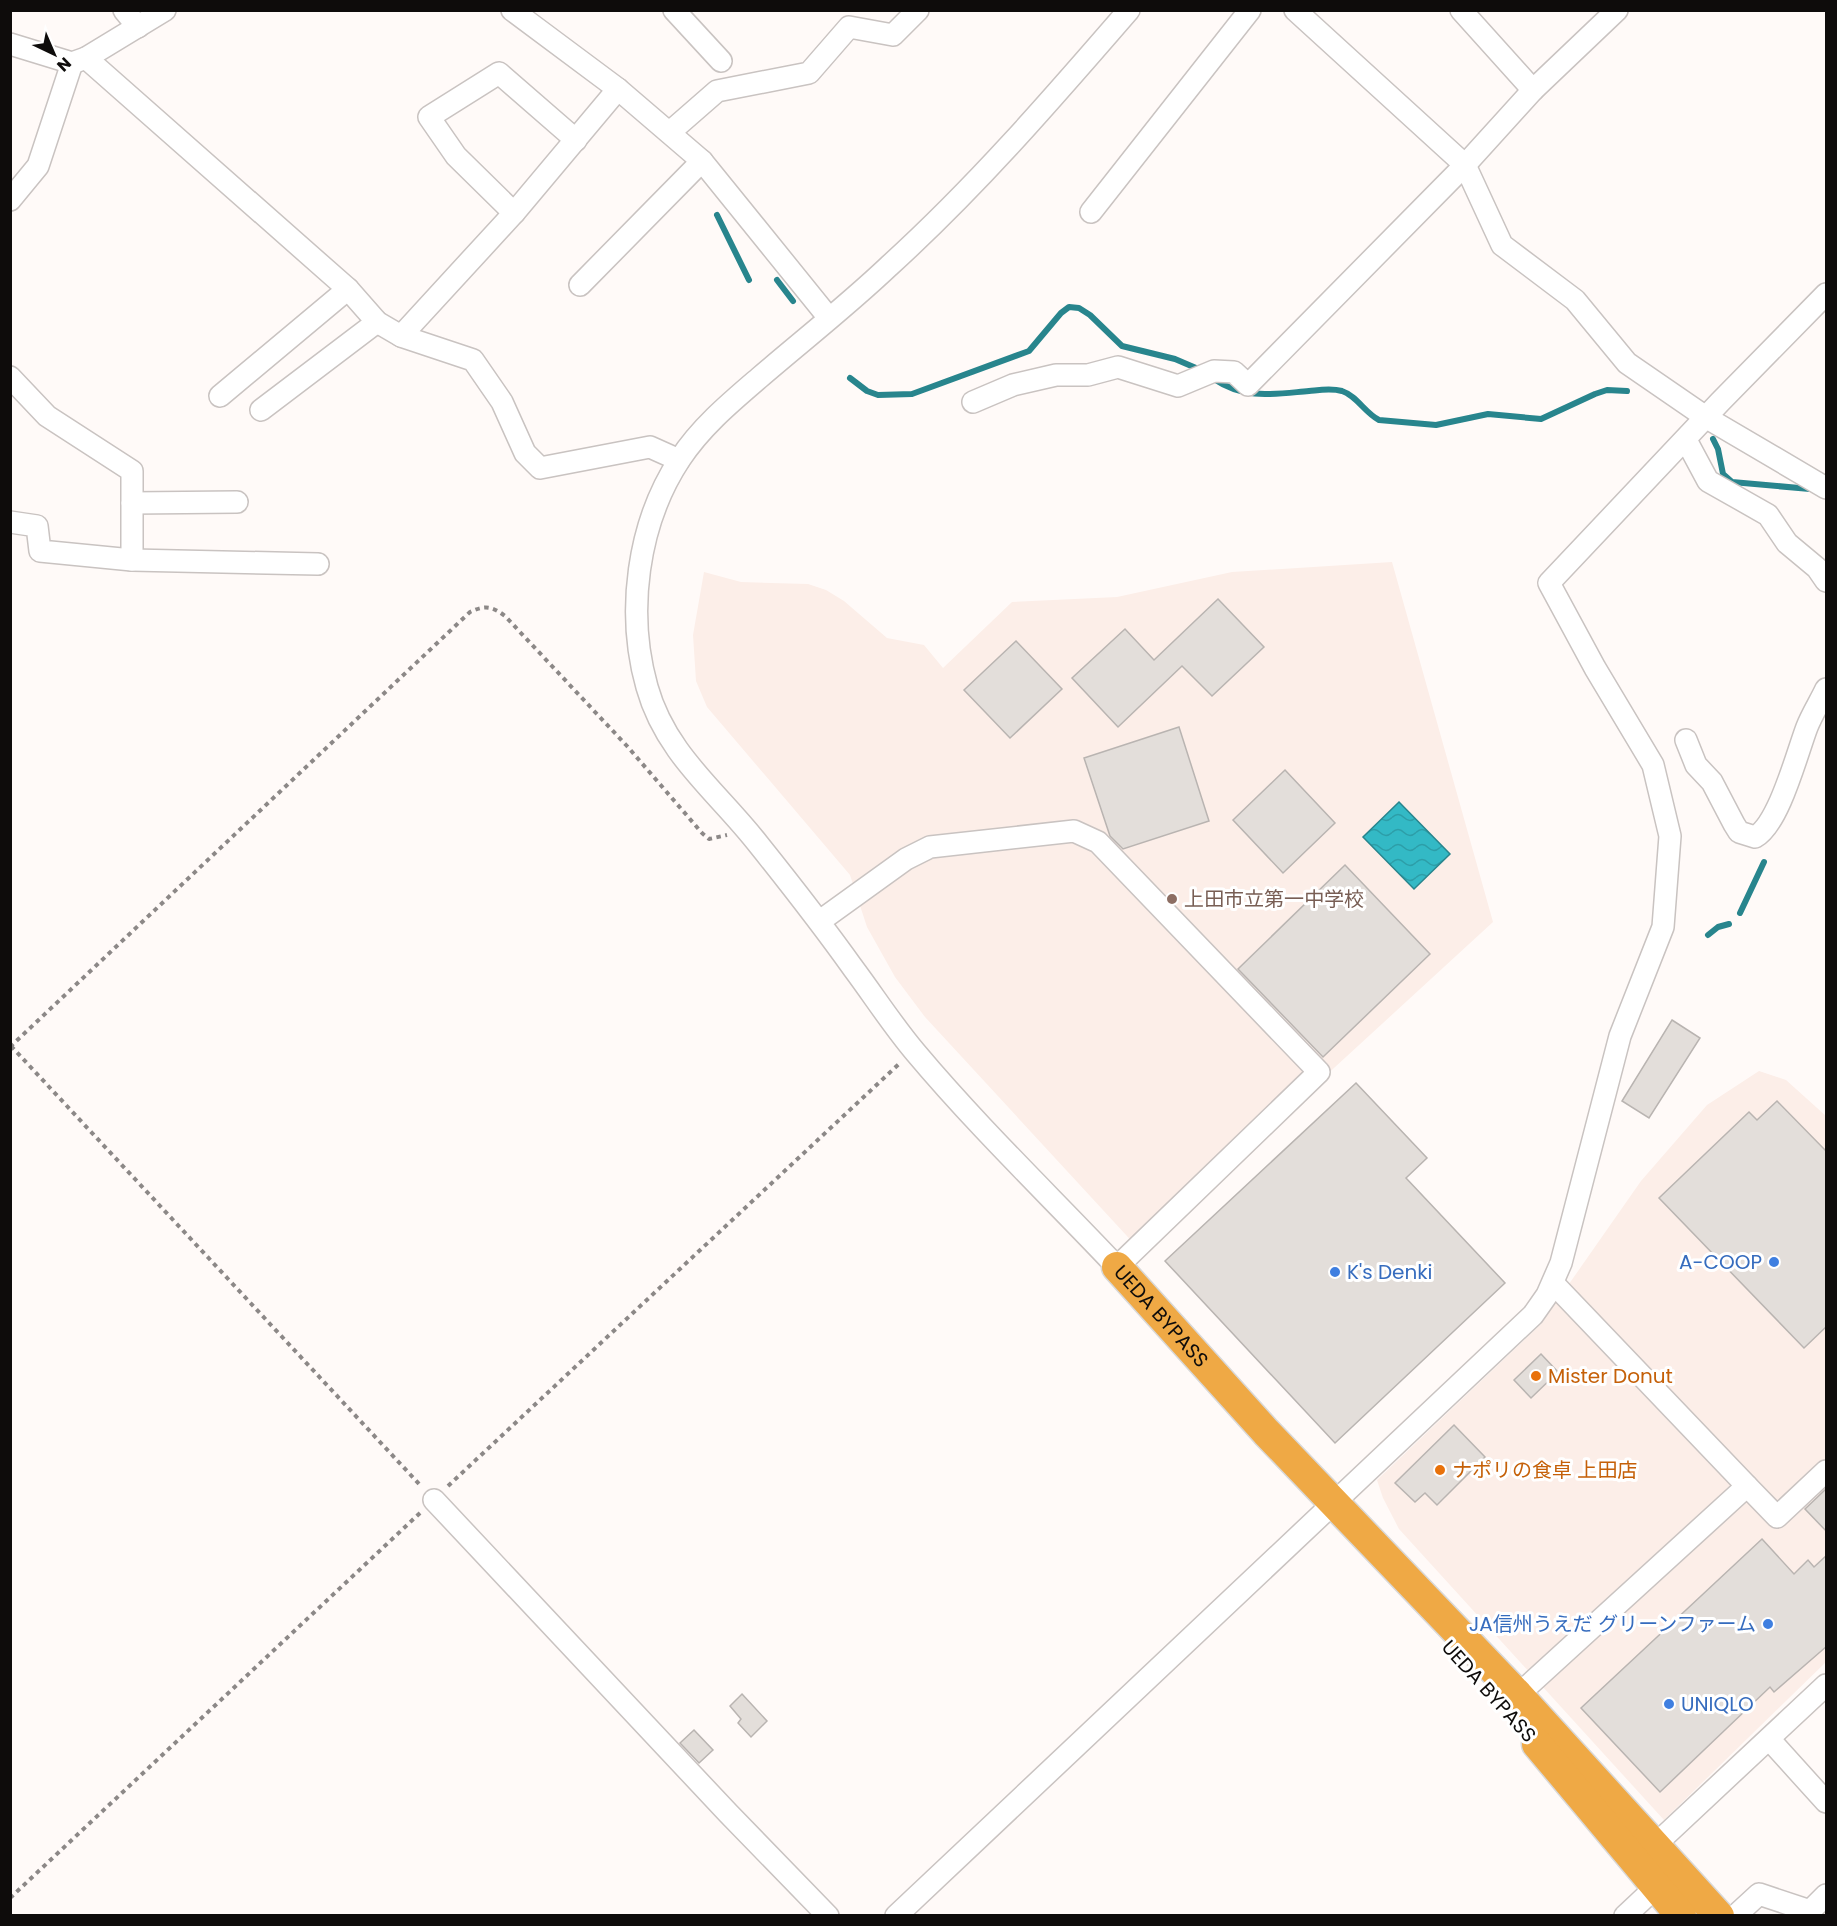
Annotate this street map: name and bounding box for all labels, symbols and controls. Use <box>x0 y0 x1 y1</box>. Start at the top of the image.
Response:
north arrow <box>24 24 84 84</box>
text: N <box>52 52 76 77</box>
place label: 上田市立第一中学校 <box>1184 885 1364 913</box>
marker: 上田市立第一中学校 <box>1165 892 1179 906</box>
place label: A-COOP <box>1679 1248 1762 1276</box>
marker: A-COOP <box>1767 1255 1781 1269</box>
place label: K's Denki <box>1347 1258 1433 1286</box>
street label: UEDA BYPASS <box>1108 1259 1215 1373</box>
marker: K's Denki <box>1328 1265 1342 1279</box>
place label: Mister Donut <box>1548 1362 1673 1390</box>
marker: Mister Donut <box>1529 1369 1543 1383</box>
place label: ナポリの食卓 上田店 <box>1452 1456 1637 1484</box>
marker: ナポリの食卓 上田店 <box>1433 1463 1447 1477</box>
place label: JA信州うえだ グリーンファーム <box>1469 1610 1756 1638</box>
marker: JA信州うえだ グリーンファーム <box>1761 1617 1775 1631</box>
street label: UEDA BYPASS <box>1435 1634 1543 1748</box>
place label: UNIQLO <box>1681 1690 1754 1718</box>
marker: UNIQLO <box>1662 1697 1676 1711</box>

